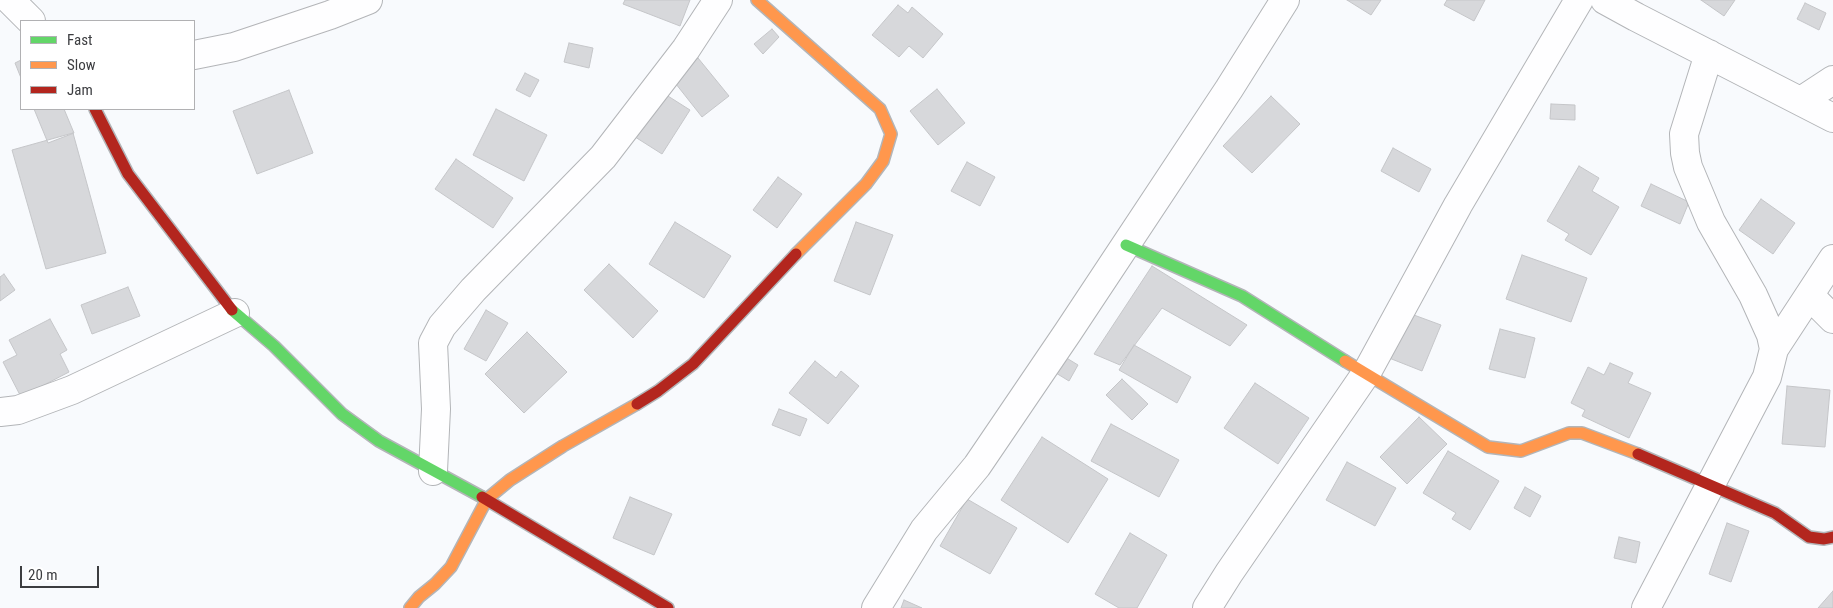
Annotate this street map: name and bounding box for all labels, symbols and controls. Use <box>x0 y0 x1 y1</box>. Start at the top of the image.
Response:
legend <box>20 20 195 110</box>
text: Fast <box>67 31 92 49</box>
text: Slow <box>67 56 96 74</box>
text: Jam <box>67 81 93 99</box>
scale bar <box>22 556 101 588</box>
text: 20 m <box>28 566 58 584</box>

